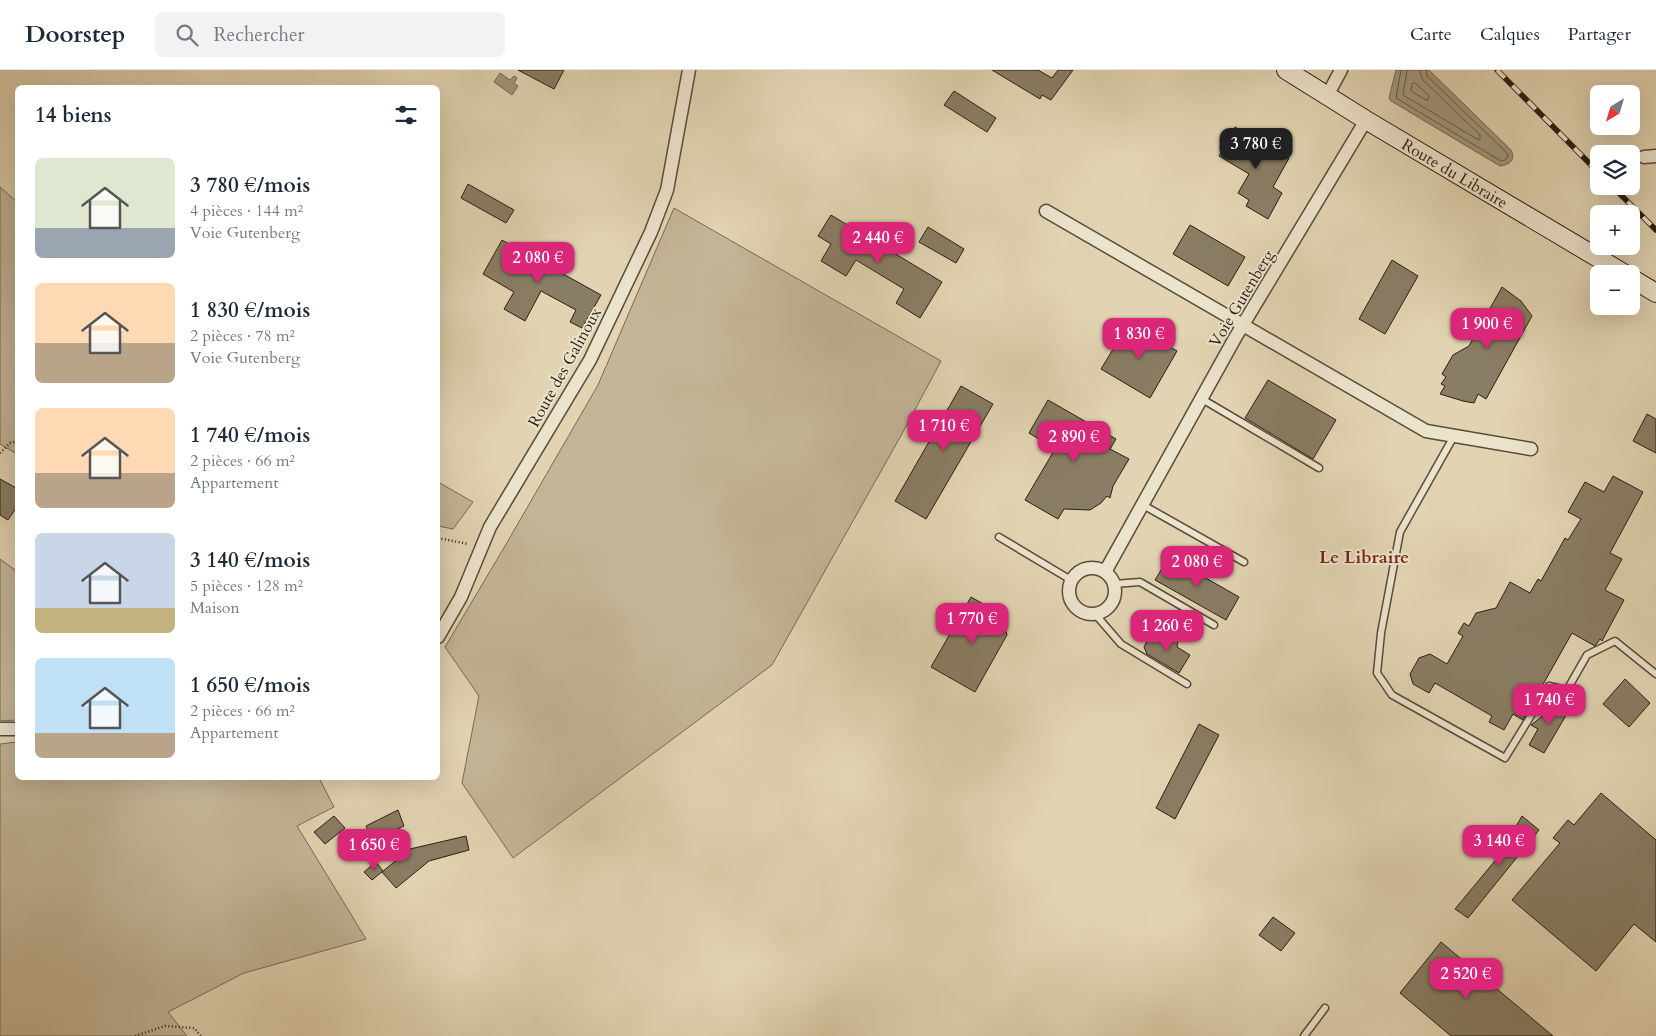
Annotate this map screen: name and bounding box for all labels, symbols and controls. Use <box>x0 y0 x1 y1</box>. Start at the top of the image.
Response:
search box <box>155 12 505 57</box>
text: Doorstep <box>25 18 125 51</box>
icon: search <box>173 21 201 49</box>
text: Rechercher <box>213 22 305 48</box>
text: Carte <box>1410 22 1452 47</box>
text: Calques <box>1480 22 1540 47</box>
text: Partager <box>1568 22 1631 47</box>
north arrow <box>1590 85 1640 135</box>
map controls <box>1590 85 1640 315</box>
text: 14 biens <box>35 101 111 130</box>
icon: filters <box>392 101 420 129</box>
pin: 3 780 € <box>1210 128 1302 170</box>
text: 3 780 € <box>1231 133 1281 155</box>
street label: Route du Libraire <box>1397 134 1512 214</box>
button: layers <box>1590 145 1640 195</box>
text: 3 780 €/mois <box>190 171 310 200</box>
icon: home <box>75 178 135 238</box>
text: 4 pièces · 144 m² <box>190 200 303 222</box>
button: + <box>1590 205 1640 255</box>
text: Voie Gutenberg <box>190 222 300 244</box>
pin: 2 440 € <box>832 222 924 264</box>
text: 2 440 € <box>853 227 903 249</box>
pin: 2 080 € <box>492 242 584 284</box>
street label: Voie Gutenberg <box>1204 246 1280 351</box>
text: 2 080 € <box>513 247 563 269</box>
button: − <box>1590 265 1640 315</box>
text: 1 830 €/mois <box>190 296 310 325</box>
icon: home <box>75 303 135 363</box>
street label: Route des Galinoux <box>523 304 607 431</box>
pin: 1 900 € <box>1441 308 1533 350</box>
text: 1 900 € <box>1462 313 1512 335</box>
pin: 1 830 € <box>1093 318 1185 360</box>
text: 1 830 € <box>1114 323 1164 345</box>
text: 2 pièces · 78 m² <box>190 325 295 347</box>
text: Voie Gutenberg <box>190 347 300 369</box>
pin: 1 710 € <box>898 410 990 452</box>
text: 1 710 € <box>919 415 969 437</box>
pin: 2 890 € <box>1028 420 1120 463</box>
text: 1 740 €/mois <box>190 421 310 450</box>
text: 2 890 € <box>1049 426 1099 448</box>
icon: home <box>75 428 135 488</box>
text: 2 pièces · 66 m² <box>190 450 295 472</box>
text: Appartement <box>190 472 278 494</box>
district label: Le Libraire <box>1319 545 1409 570</box>
text: 3 140 €/mois <box>190 546 310 575</box>
pin: 2 080 € <box>1151 546 1243 588</box>
text: 2 080 € <box>1172 551 1222 573</box>
icon: home <box>75 553 135 613</box>
text: 5 pièces · 128 m² <box>190 575 303 597</box>
text: Maison <box>190 597 240 619</box>
pin: 1 770 € <box>926 602 1018 645</box>
text: 1 770 € <box>947 608 997 630</box>
pin: 1 260 € <box>1121 610 1213 652</box>
text: 1 260 € <box>1142 615 1192 637</box>
text: 1 650 €/mois <box>190 671 310 700</box>
icon: home <box>75 678 135 738</box>
pin: 1 740 € <box>1503 684 1595 726</box>
text: 1 740 € <box>1524 689 1574 711</box>
text: 2 pièces · 66 m² <box>190 700 295 722</box>
text: Appartement <box>190 722 278 744</box>
pin: 3 140 € <box>1453 824 1545 867</box>
pin: 1 650 € <box>328 828 420 871</box>
text: 3 140 € <box>1474 830 1524 852</box>
text: 1 650 € <box>349 834 399 856</box>
pin: 2 520 € <box>1420 958 1512 1000</box>
text: 2 520 € <box>1441 963 1491 985</box>

